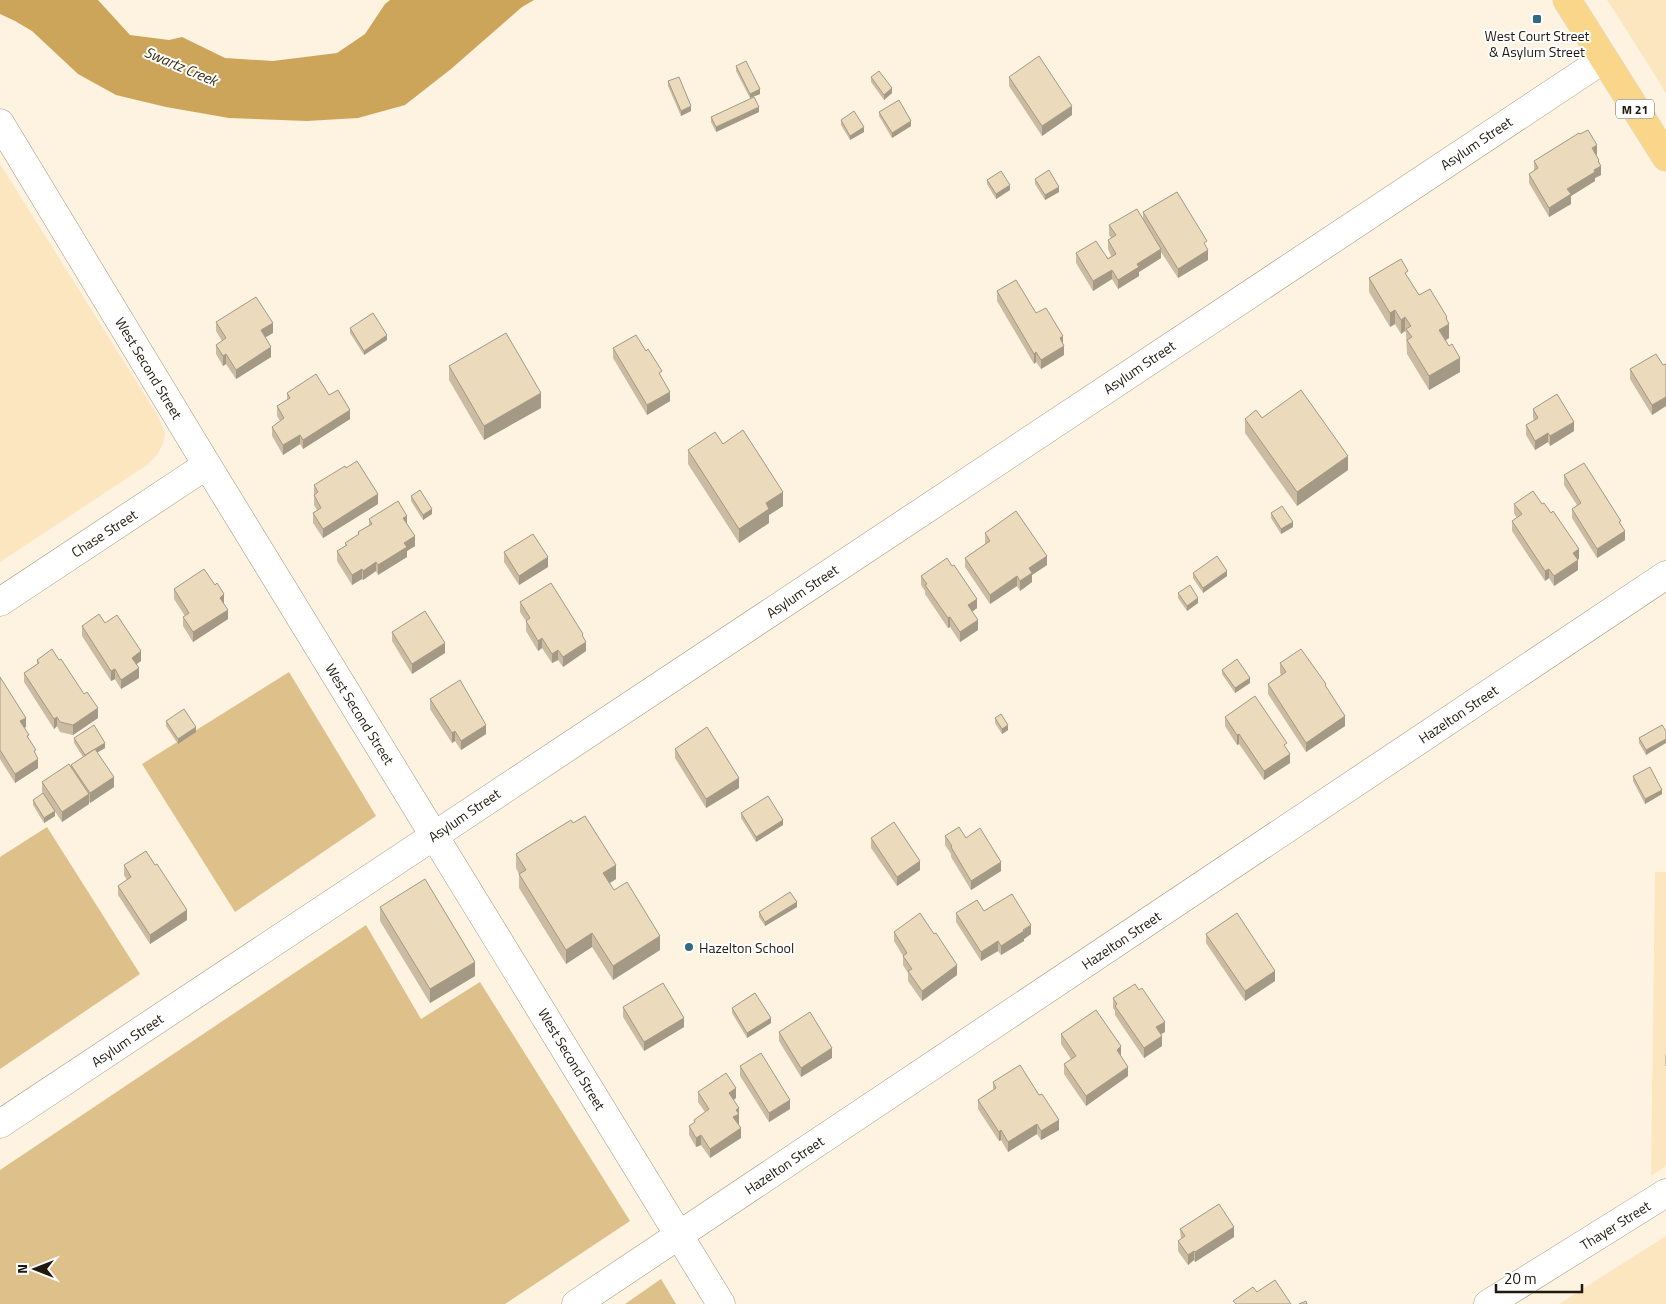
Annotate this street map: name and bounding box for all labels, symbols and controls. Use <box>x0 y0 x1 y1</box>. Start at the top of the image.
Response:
marker: West Court Street & Asylum Street <box>1531 13 1543 25</box>
place label: West Court Street & Asylum Street <box>1485 25 1590 62</box>
water label: Swartz Creek <box>141 40 223 93</box>
road number: M 21 <box>1616 100 1654 118</box>
street label: Asylum Street <box>1436 111 1516 175</box>
street label: West Second Street <box>110 313 188 423</box>
street label: Asylum Street <box>1099 335 1179 399</box>
street label: Chase Street <box>67 504 141 562</box>
street label: Asylum Street <box>762 559 842 623</box>
street label: West Second Street <box>320 659 400 769</box>
street label: Hazelton Street <box>1414 679 1502 748</box>
street label: Asylum Street <box>424 783 504 847</box>
street label: Hazelton Street <box>1077 905 1165 974</box>
place label: Hazelton School <box>699 937 794 958</box>
marker: Hazelton School <box>683 941 695 953</box>
street label: West Second Street <box>533 1004 611 1114</box>
street label: Asylum Street <box>87 1008 167 1072</box>
street label: Hazelton Street <box>740 1130 828 1199</box>
street label: Thayer Street <box>1576 1195 1654 1255</box>
north arrow <box>10 1244 60 1294</box>
scale bar <box>1496 1262 1582 1294</box>
text: N <box>11 1264 32 1274</box>
text: 20 m <box>1504 1267 1537 1290</box>

